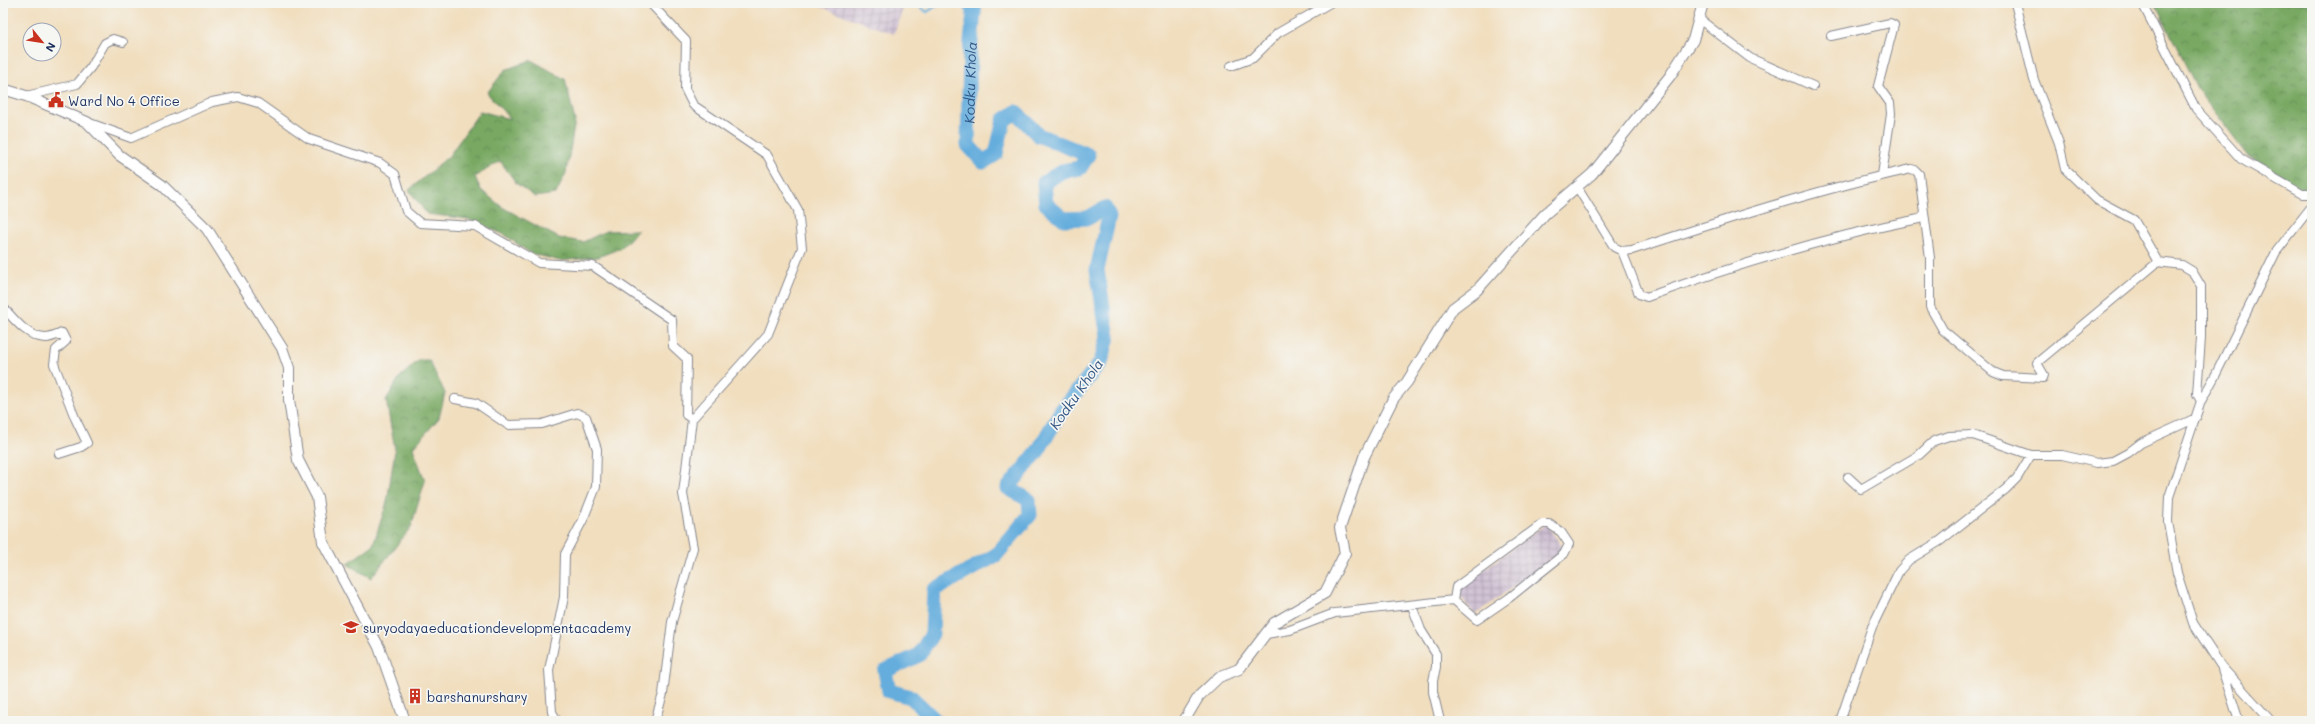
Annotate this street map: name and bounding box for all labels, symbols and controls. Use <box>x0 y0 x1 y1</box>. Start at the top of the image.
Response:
north arrow <box>22 22 62 62</box>
text: N <box>43 40 60 55</box>
water label: Kodku Khola <box>959 41 981 124</box>
public building icon: Ward No 4 Office <box>47 91 65 109</box>
place label: Ward No 4 Office <box>68 92 180 109</box>
water label: Kodku Khola <box>1045 355 1107 433</box>
school or university icon: suryodayaeducationdevelopmentacademy <box>342 618 360 636</box>
place label: suryodayaeducationdevelopmentacademy <box>363 619 631 636</box>
building icon: barshanurshary <box>406 687 424 705</box>
place label: barshanurshary <box>427 688 528 705</box>

